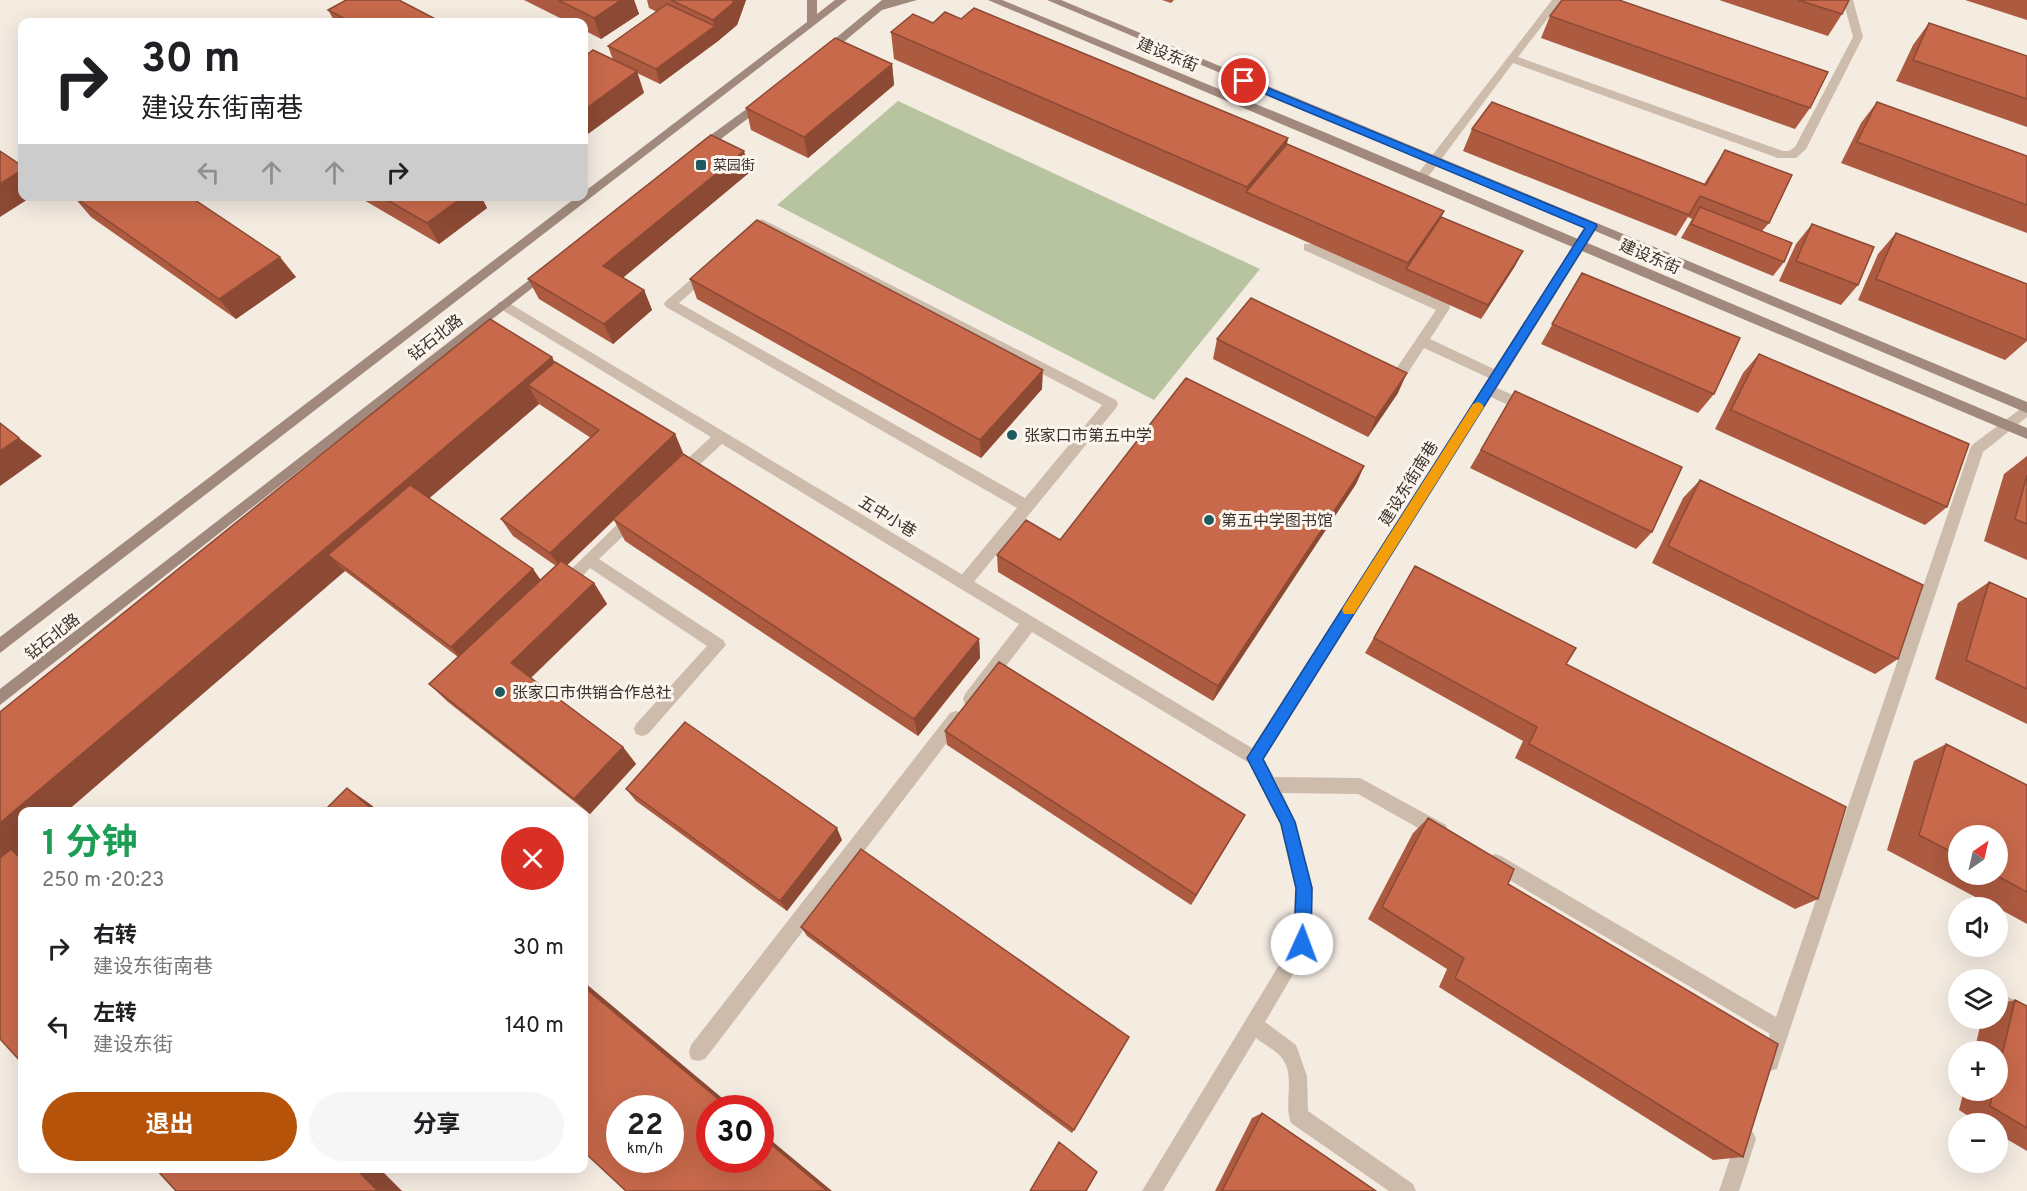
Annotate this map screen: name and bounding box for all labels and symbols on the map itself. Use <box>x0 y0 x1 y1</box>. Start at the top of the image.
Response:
street label: 建设东街 <box>1134 35 1201 77</box>
pin <box>1218 55 1269 106</box>
marker: 菜园街 <box>694 158 708 172</box>
place label: 菜园街 <box>713 158 755 175</box>
street label: 建设东街 <box>1616 236 1683 280</box>
street label: 钻石北路 <box>405 311 468 366</box>
place label: 张家口市第五中学 <box>1024 427 1152 447</box>
marker: 张家口市第五中学 <box>1005 428 1019 442</box>
street label: 建设东街南巷 <box>1376 438 1444 530</box>
street label: 五中小巷 <box>854 493 920 543</box>
place label: 第五中学图书馆 <box>1221 512 1333 532</box>
marker: 第五中学图书馆 <box>1202 513 1216 527</box>
street label: 钻石北路 <box>22 610 85 665</box>
place label: 张家口市供销合作总社 <box>512 684 672 704</box>
marker: 张家口市供销合作总社 <box>493 685 507 699</box>
north arrow <box>1948 825 2008 885</box>
position arrow <box>1270 912 1334 976</box>
speed limit sign: 30 <box>696 1095 774 1173</box>

